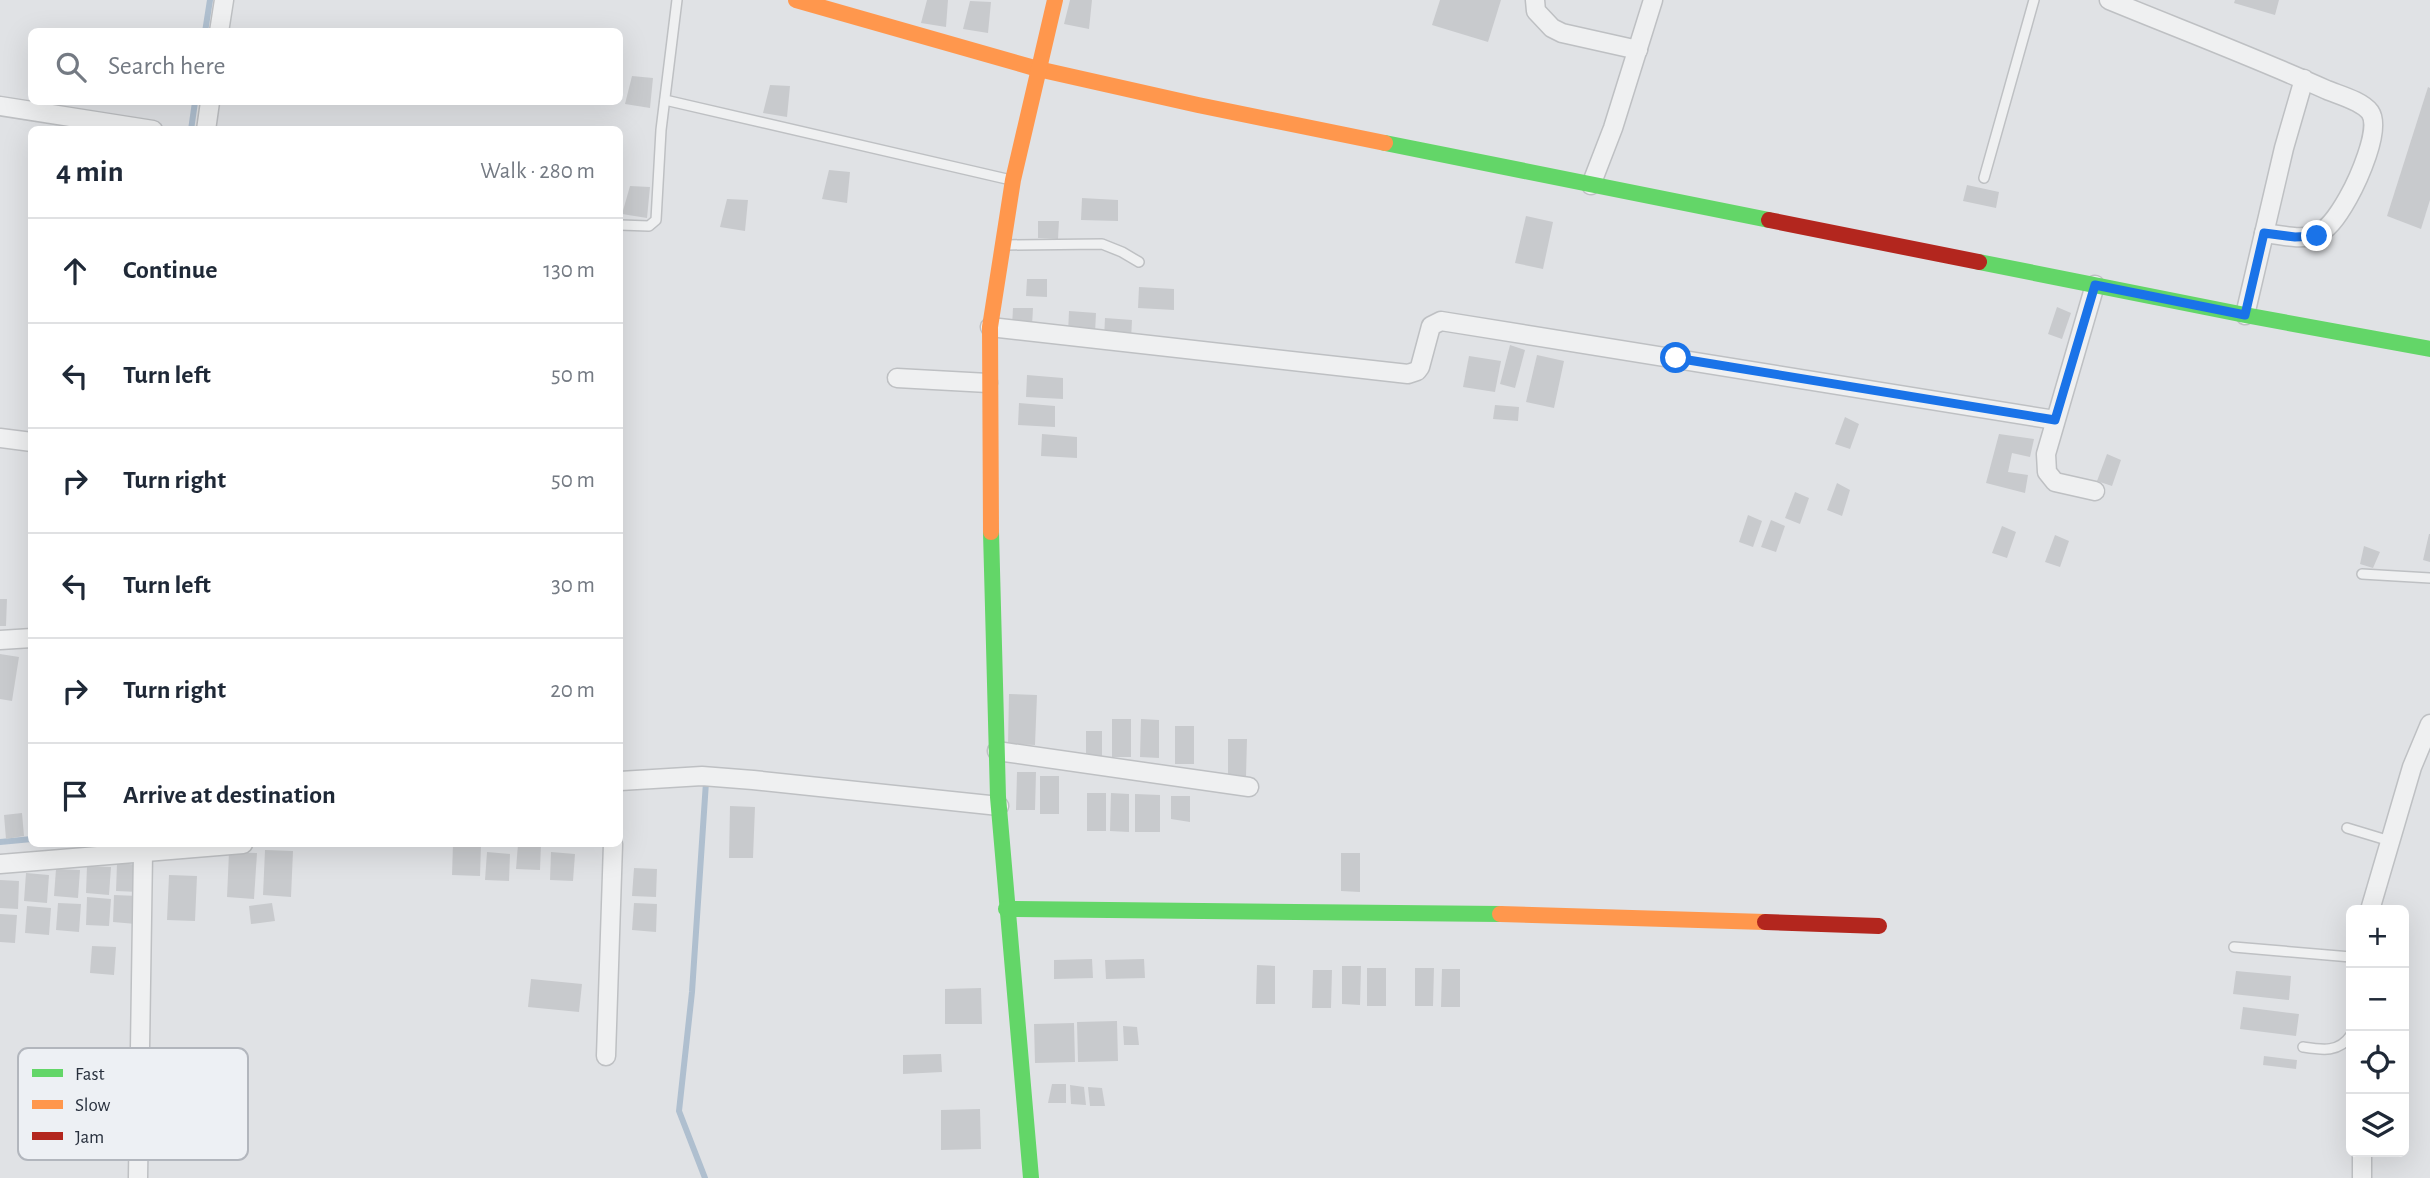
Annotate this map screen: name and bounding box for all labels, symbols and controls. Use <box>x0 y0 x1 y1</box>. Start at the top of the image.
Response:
search box <box>28 28 623 105</box>
icon: search <box>52 48 90 86</box>
text: Search here <box>108 53 226 79</box>
text: 4 min <box>56 157 124 187</box>
text: Walk · 280 m <box>480 160 595 183</box>
route end <box>2301 220 2332 251</box>
icon: ahead <box>56 252 94 290</box>
text: Continue <box>123 257 218 283</box>
text: 130 m <box>543 259 595 282</box>
route start <box>1660 342 1691 373</box>
icon: left <box>56 357 94 395</box>
text: Turn left <box>123 362 211 388</box>
text: 50 m <box>551 364 595 387</box>
icon: right <box>56 462 94 500</box>
text: Turn right <box>123 467 226 493</box>
text: 50 m <box>551 469 595 492</box>
icon: left <box>56 567 94 605</box>
text: Turn left <box>123 572 211 598</box>
text: 30 m <box>551 574 595 597</box>
icon: right <box>56 672 94 710</box>
text: Turn right <box>123 677 226 703</box>
text: 20 m <box>550 679 595 702</box>
icon: arrive <box>56 777 94 815</box>
text: Arrive at destination <box>123 782 336 808</box>
map controls <box>2346 905 2409 1157</box>
button: + <box>2346 905 2409 968</box>
button: − <box>2346 968 2409 1031</box>
button: locate <box>2346 1031 2409 1094</box>
legend <box>18 1048 248 1160</box>
text: Fast <box>75 1065 105 1084</box>
button: layers <box>2346 1094 2409 1157</box>
text: Slow <box>75 1096 111 1115</box>
text: Jam <box>75 1128 104 1147</box>

